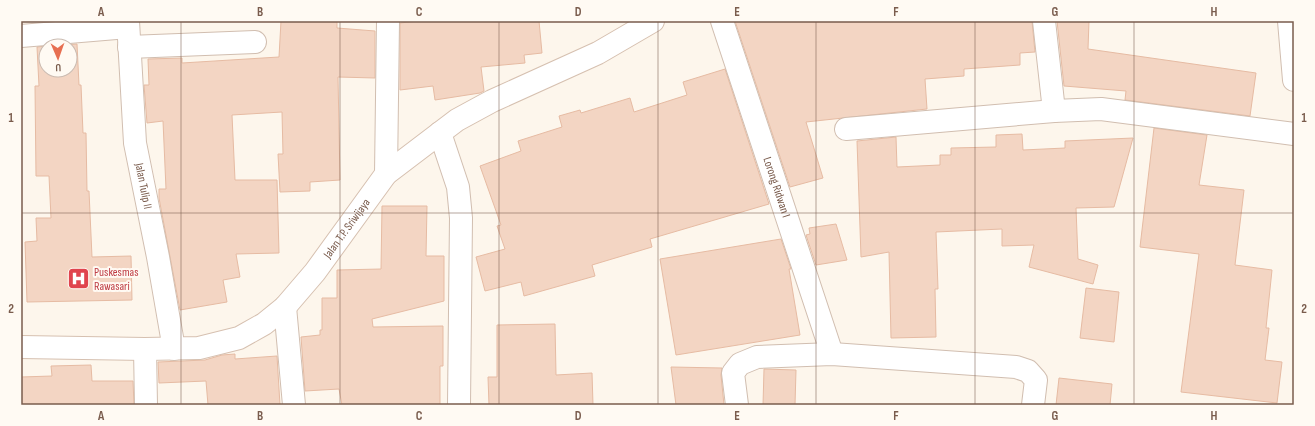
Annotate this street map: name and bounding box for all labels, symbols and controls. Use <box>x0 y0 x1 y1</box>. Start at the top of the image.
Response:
text: A <box>97 4 105 20</box>
text: B <box>257 4 263 20</box>
text: C <box>416 4 423 20</box>
text: D <box>575 4 582 20</box>
text: E <box>734 4 740 20</box>
text: F <box>893 4 899 20</box>
text: G <box>1052 4 1059 20</box>
text: H <box>1211 4 1218 20</box>
north arrow <box>38 38 78 78</box>
text: U <box>55 61 61 74</box>
text: 1 <box>8 110 14 126</box>
text: 1 <box>1301 110 1307 126</box>
street label: Lorong Ridwan I <box>760 155 794 219</box>
street label: Jalan Tulip II <box>132 161 156 210</box>
street label: Jalan T.P. Sriwijaya <box>319 195 374 262</box>
place label: Puskesmas Rawasari <box>94 265 139 294</box>
hospital icon: Puskesmas Rawasari <box>66 266 92 292</box>
text: 2 <box>8 301 14 317</box>
text: 2 <box>1301 301 1307 317</box>
text: A <box>97 408 105 424</box>
text: B <box>257 408 263 424</box>
text: C <box>416 408 423 424</box>
text: D <box>575 408 582 424</box>
text: E <box>734 408 740 424</box>
text: F <box>893 408 899 424</box>
text: G <box>1052 408 1059 424</box>
text: H <box>1211 408 1218 424</box>

